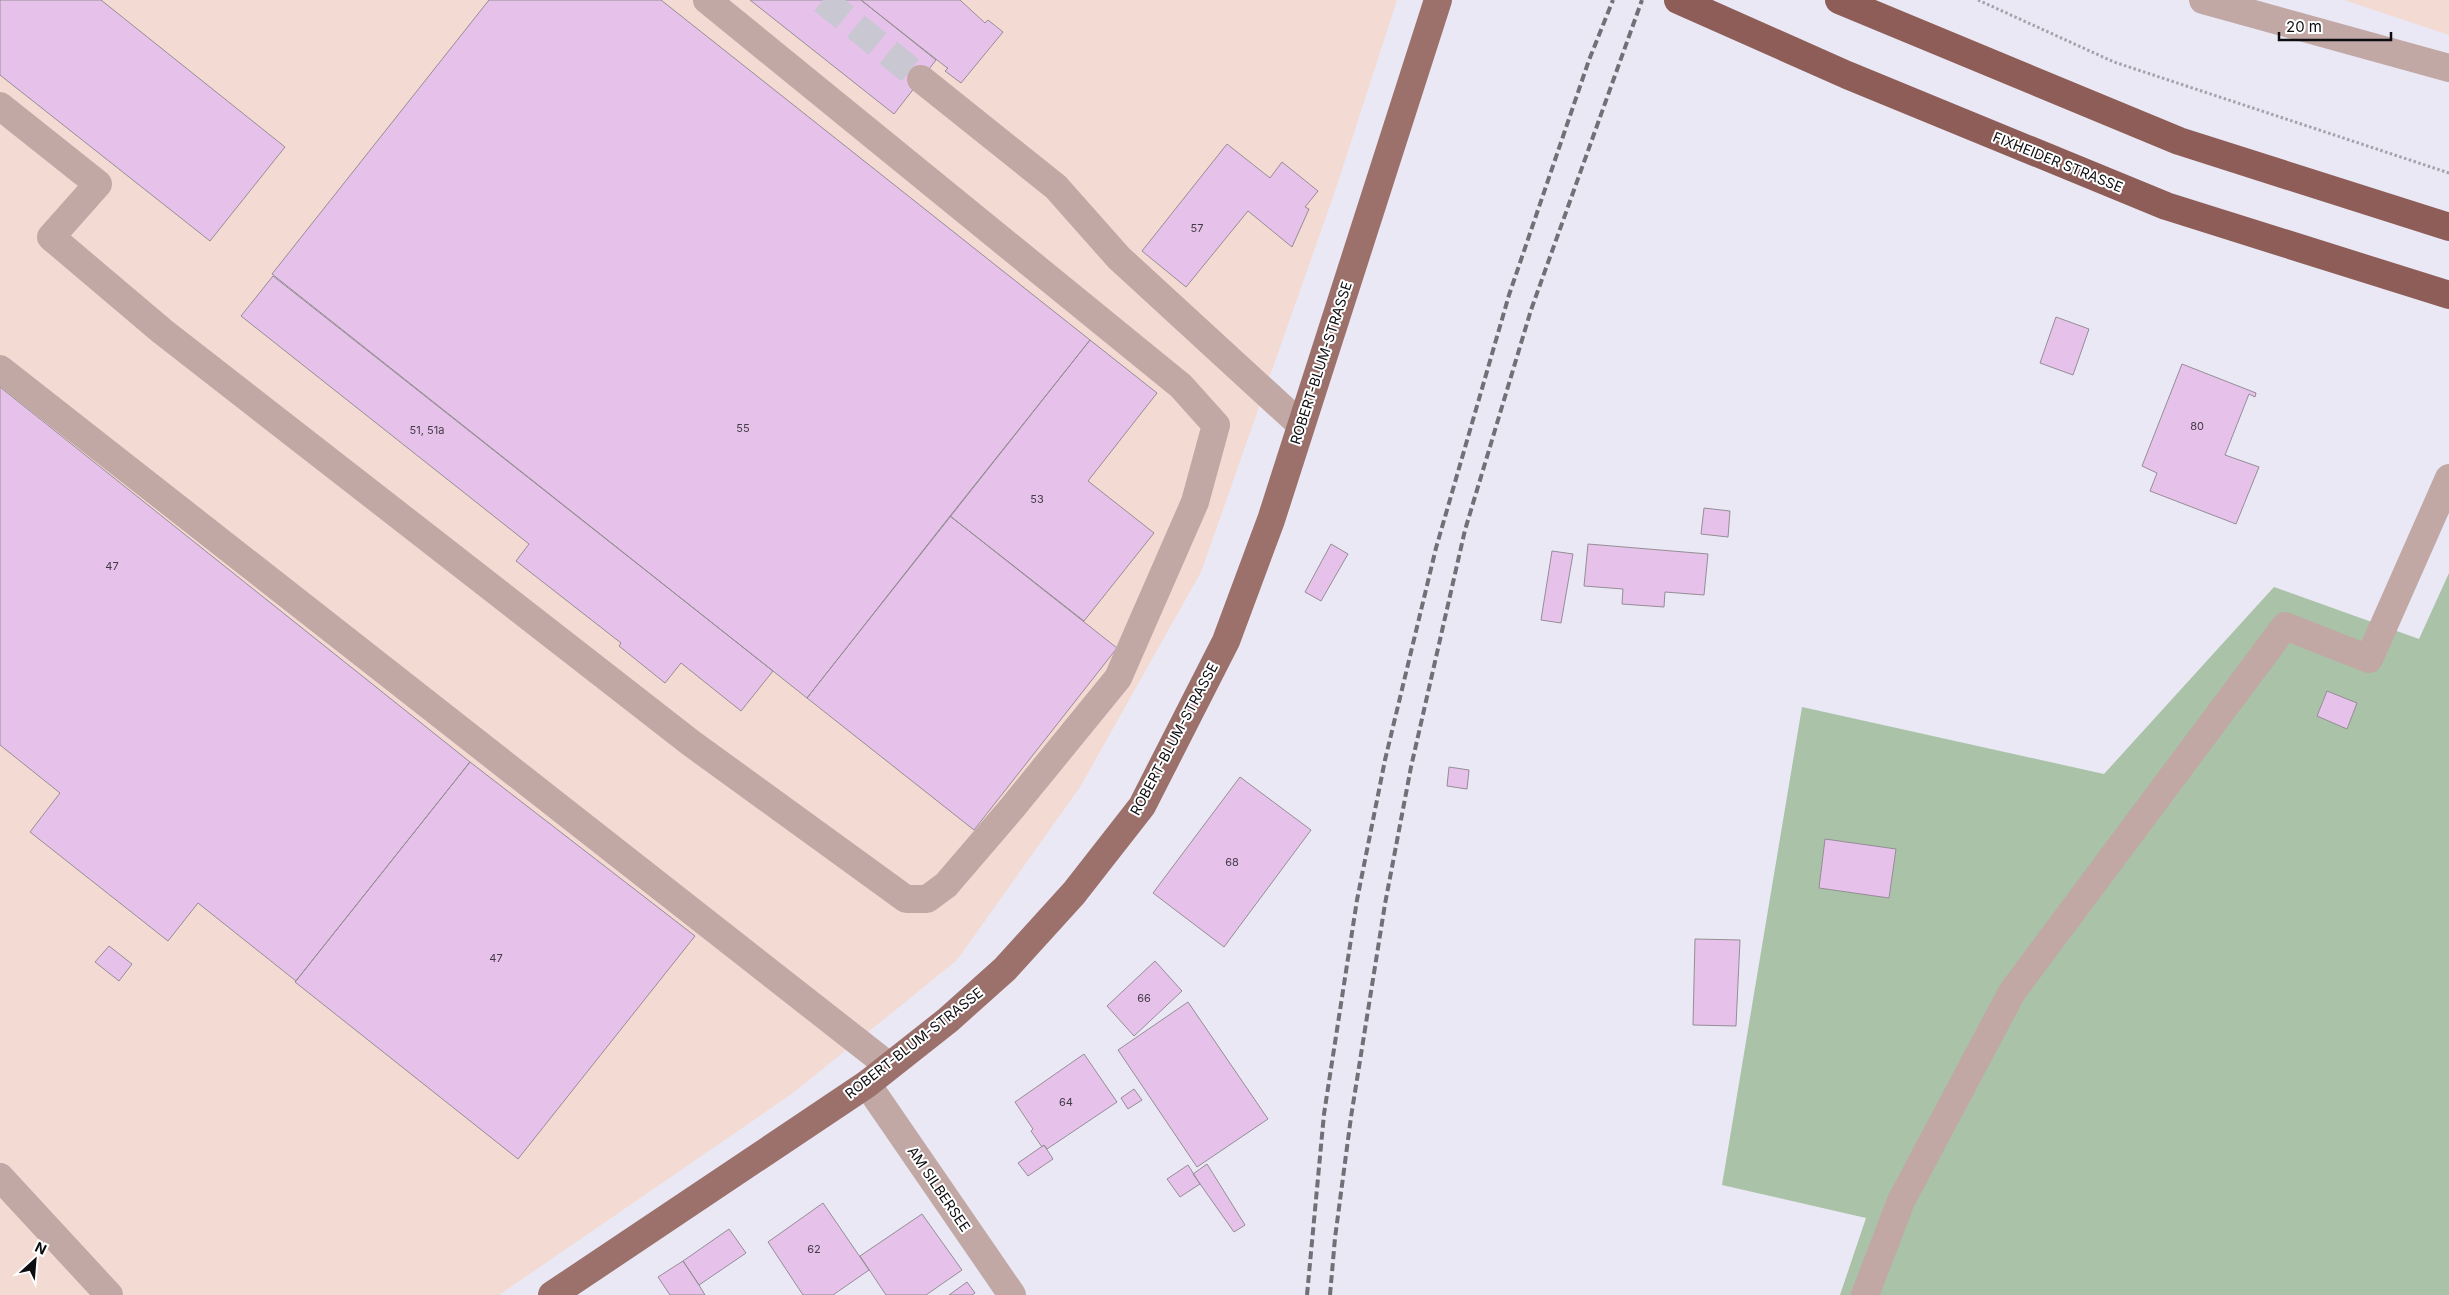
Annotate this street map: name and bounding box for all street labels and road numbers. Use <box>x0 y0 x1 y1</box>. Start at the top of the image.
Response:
street label: FIXHEIDER STRASSE <box>1991 128 2126 195</box>
street label: ROBERT-BLUM-STRASSE <box>1286 279 1355 447</box>
street label: ROBERT-BLUM-STRASSE <box>1126 660 1221 818</box>
street label: ROBERT-BLUM-STRASSE <box>841 983 986 1102</box>
street label: AM SILBERSEE <box>905 1143 974 1235</box>

